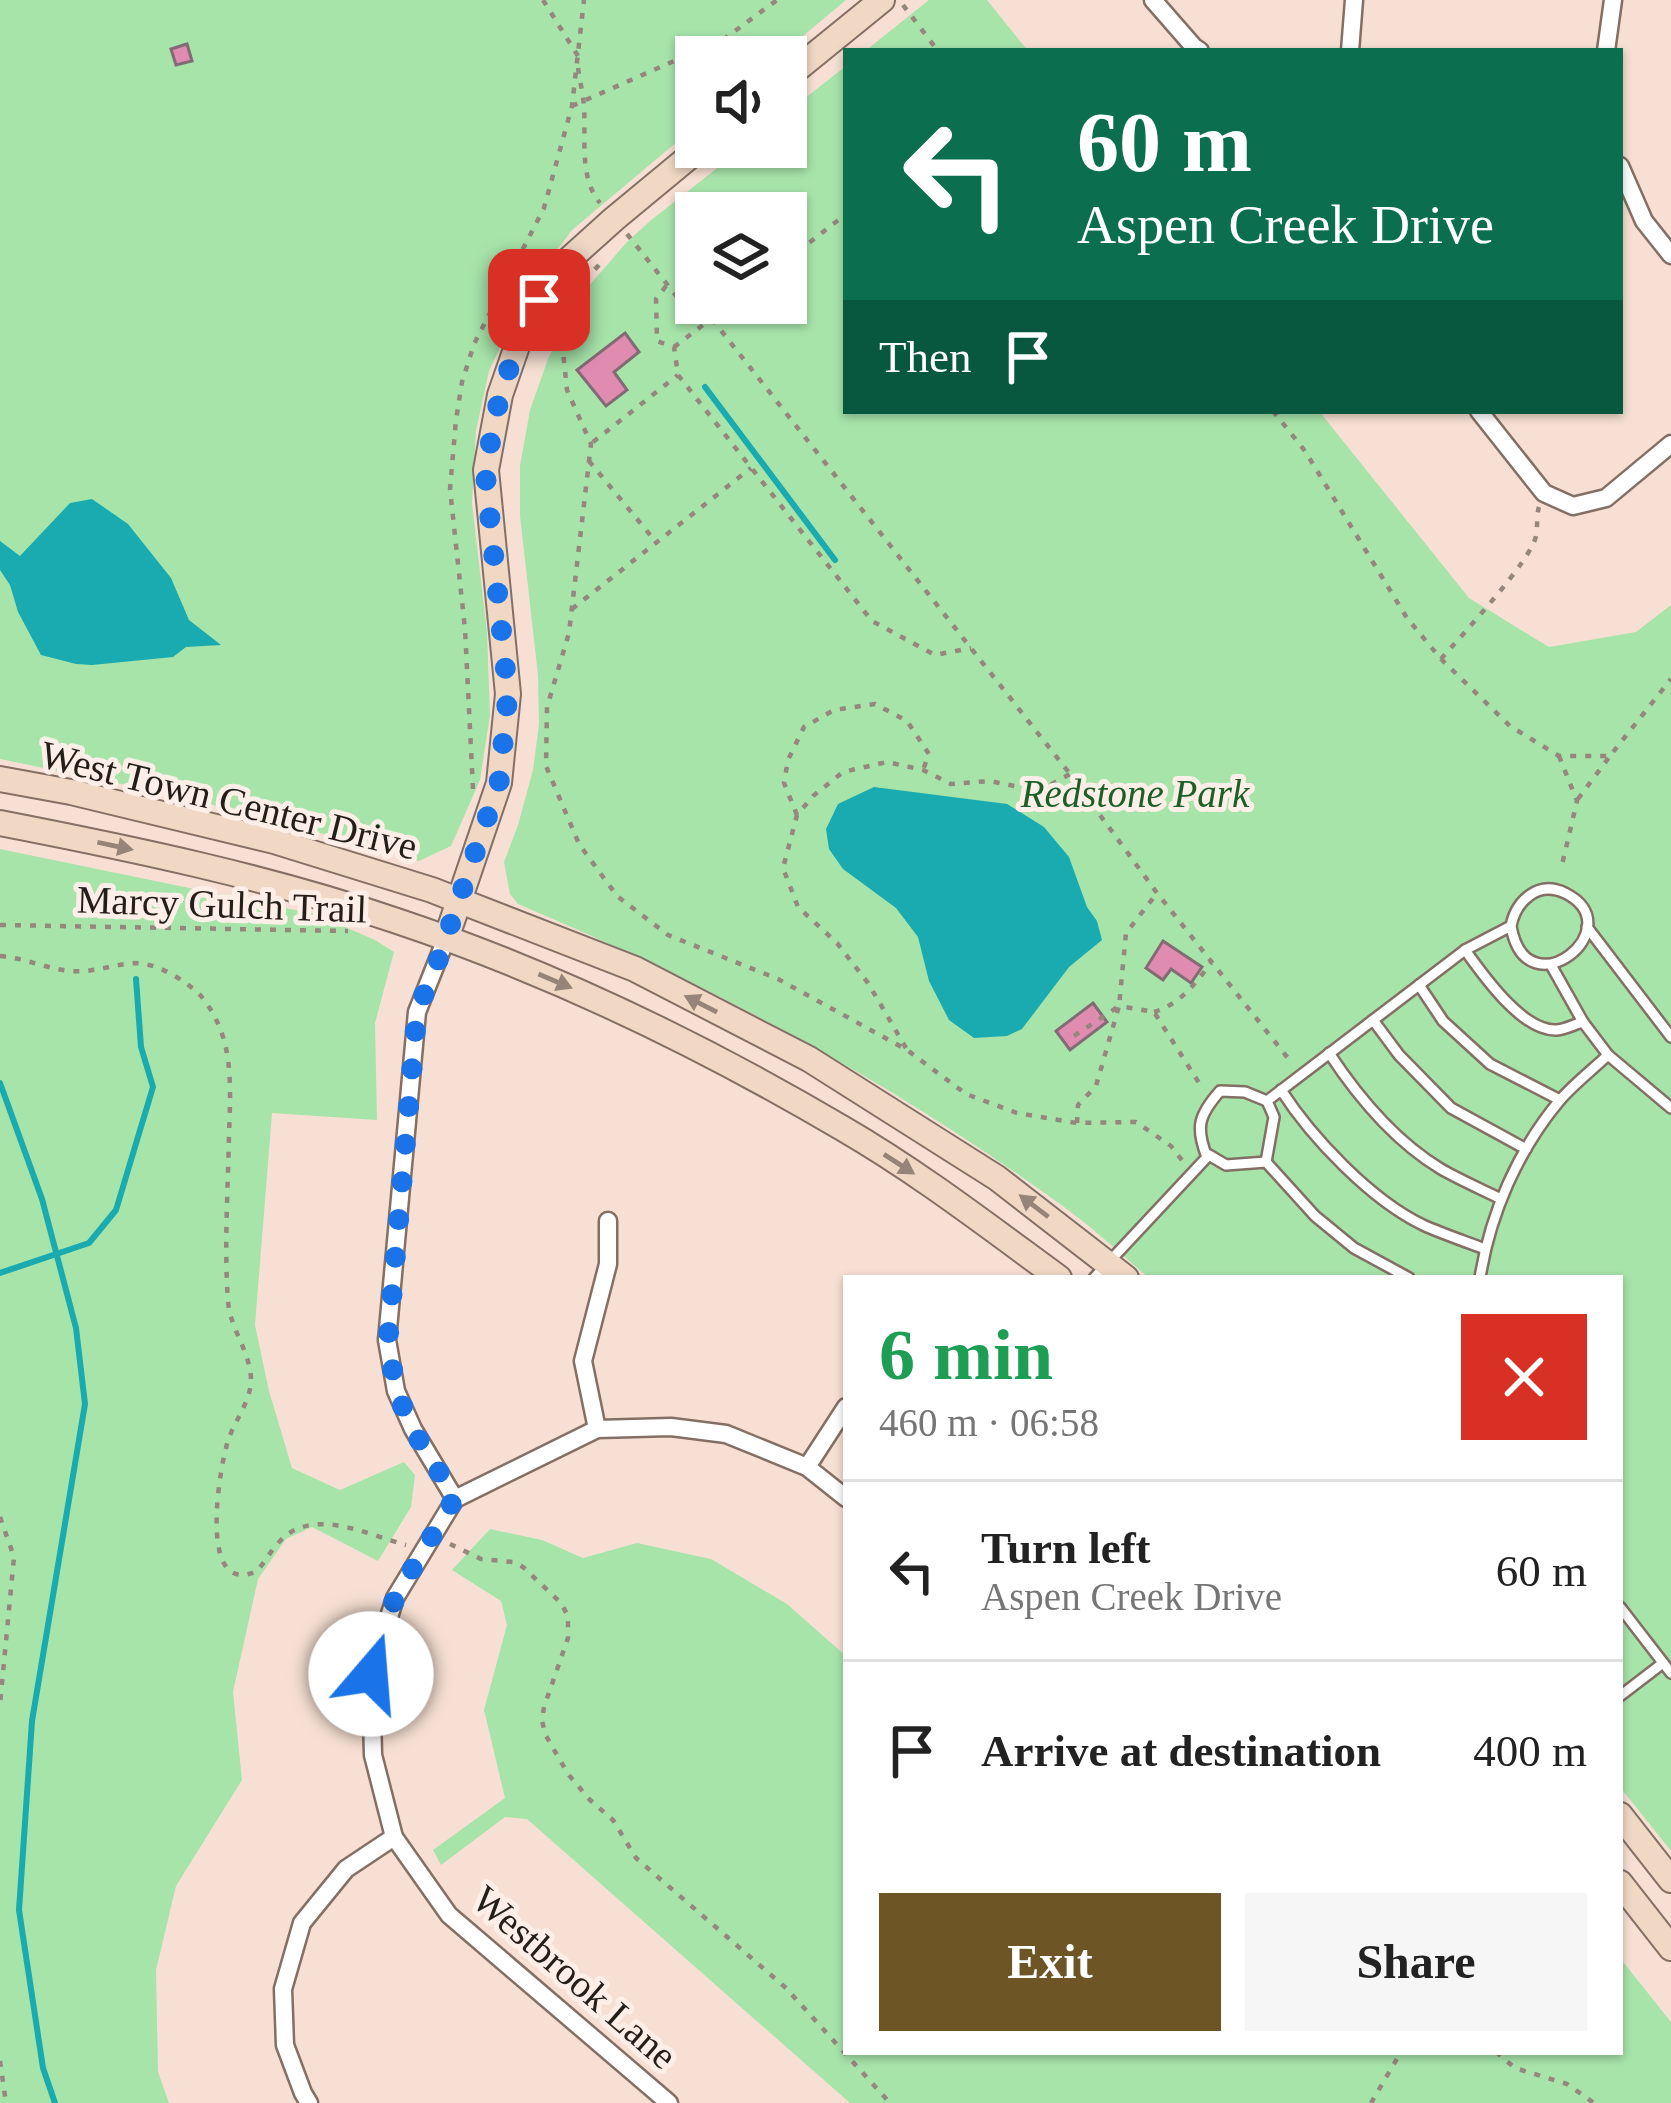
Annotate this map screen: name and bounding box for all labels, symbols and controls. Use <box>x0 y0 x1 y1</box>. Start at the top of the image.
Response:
map controls <box>675 36 807 324</box>
button: sound <box>675 36 807 168</box>
icon: left <box>879 96 1035 252</box>
text: 60 m <box>1077 96 1252 189</box>
button: layers <box>675 192 807 324</box>
text: Aspen Creek Drive <box>1077 195 1494 255</box>
pin <box>488 249 590 351</box>
icon: arrive <box>506 267 572 333</box>
icon: arrive <box>995 324 1061 390</box>
text: Then <box>879 332 971 382</box>
street label: West Town Center Drive <box>36 732 422 868</box>
park label: Redstone Park <box>1020 772 1250 815</box>
one-way arrow <box>96 837 134 856</box>
street label: Marcy Gulch Trail <box>76 877 368 932</box>
one-way arrow <box>537 972 573 991</box>
one-way arrow <box>684 994 718 1014</box>
one-way arrow <box>882 1152 915 1174</box>
one-way arrow <box>1018 1195 1049 1219</box>
button: close <box>1461 1314 1587 1440</box>
text: 6 min <box>879 1315 1053 1395</box>
text: 460 m · 06:58 <box>879 1401 1099 1444</box>
text: Turn left <box>981 1523 1151 1573</box>
icon: left <box>879 1538 945 1604</box>
text: 60 m <box>1496 1546 1587 1596</box>
text: Aspen Creek Drive <box>981 1575 1282 1618</box>
position arrow <box>308 1611 434 1737</box>
icon: arrive <box>879 1718 945 1784</box>
text: Arrive at destination <box>981 1726 1381 1776</box>
text: 400 m <box>1473 1726 1587 1776</box>
street label: Westbrook Lane <box>464 1877 686 2077</box>
button: Exit <box>879 1893 1221 2031</box>
button: Share <box>1245 1893 1587 2031</box>

